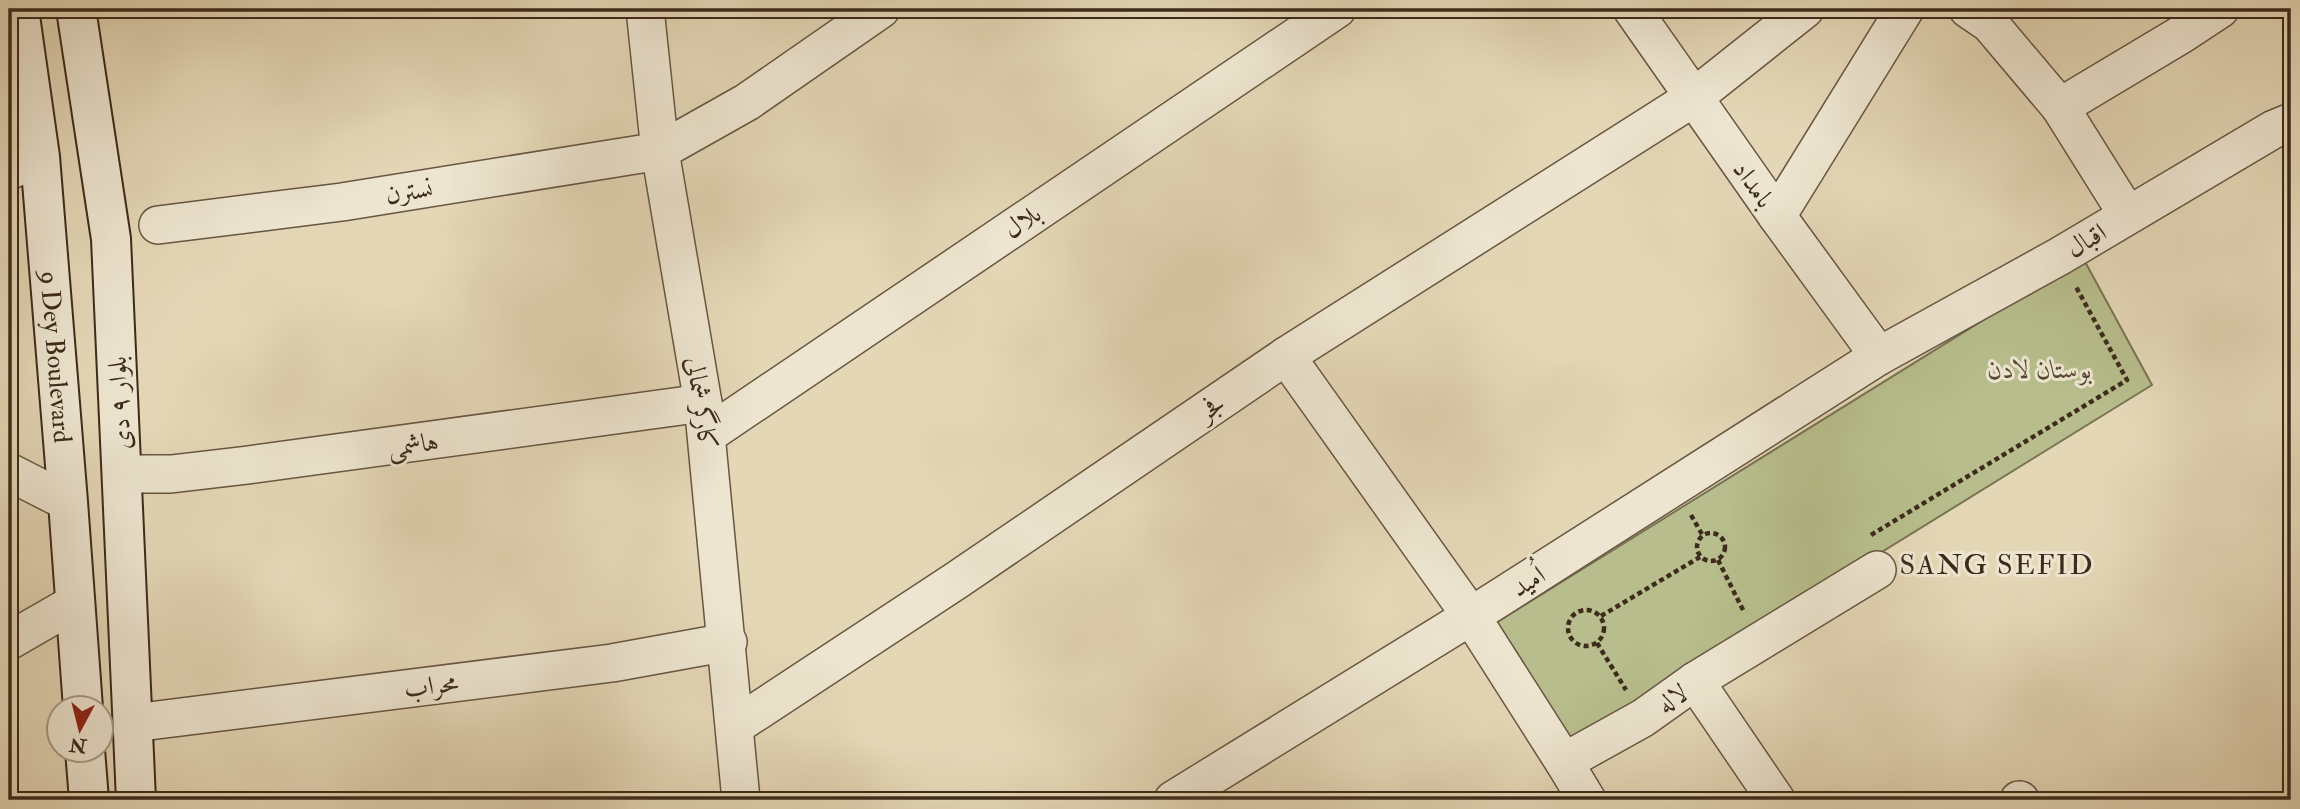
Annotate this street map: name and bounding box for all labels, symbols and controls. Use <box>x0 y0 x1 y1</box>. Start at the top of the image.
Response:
street label: بامداد <box>1726 155 1781 214</box>
street label: نسترن <box>383 172 435 212</box>
street label: بلال <box>998 198 1048 246</box>
street label: اقبال <box>2061 217 2112 265</box>
street label: 9 Dey Boulevard <box>32 268 78 444</box>
park label: بوستان لادن <box>1988 354 2092 386</box>
street label: بلوار ۹ دی <box>102 355 138 451</box>
street label: کارگر شمالی <box>679 355 725 451</box>
street label: فجر <box>1189 387 1231 430</box>
street label: هاشمی <box>386 426 441 465</box>
district label: SANG SEFID <box>1900 548 2094 583</box>
street label: اُمید <box>1503 555 1552 605</box>
street label: محراب <box>402 667 460 705</box>
street label: لاله <box>1651 677 1694 721</box>
north arrow <box>46 694 116 764</box>
text: N <box>67 732 89 758</box>

